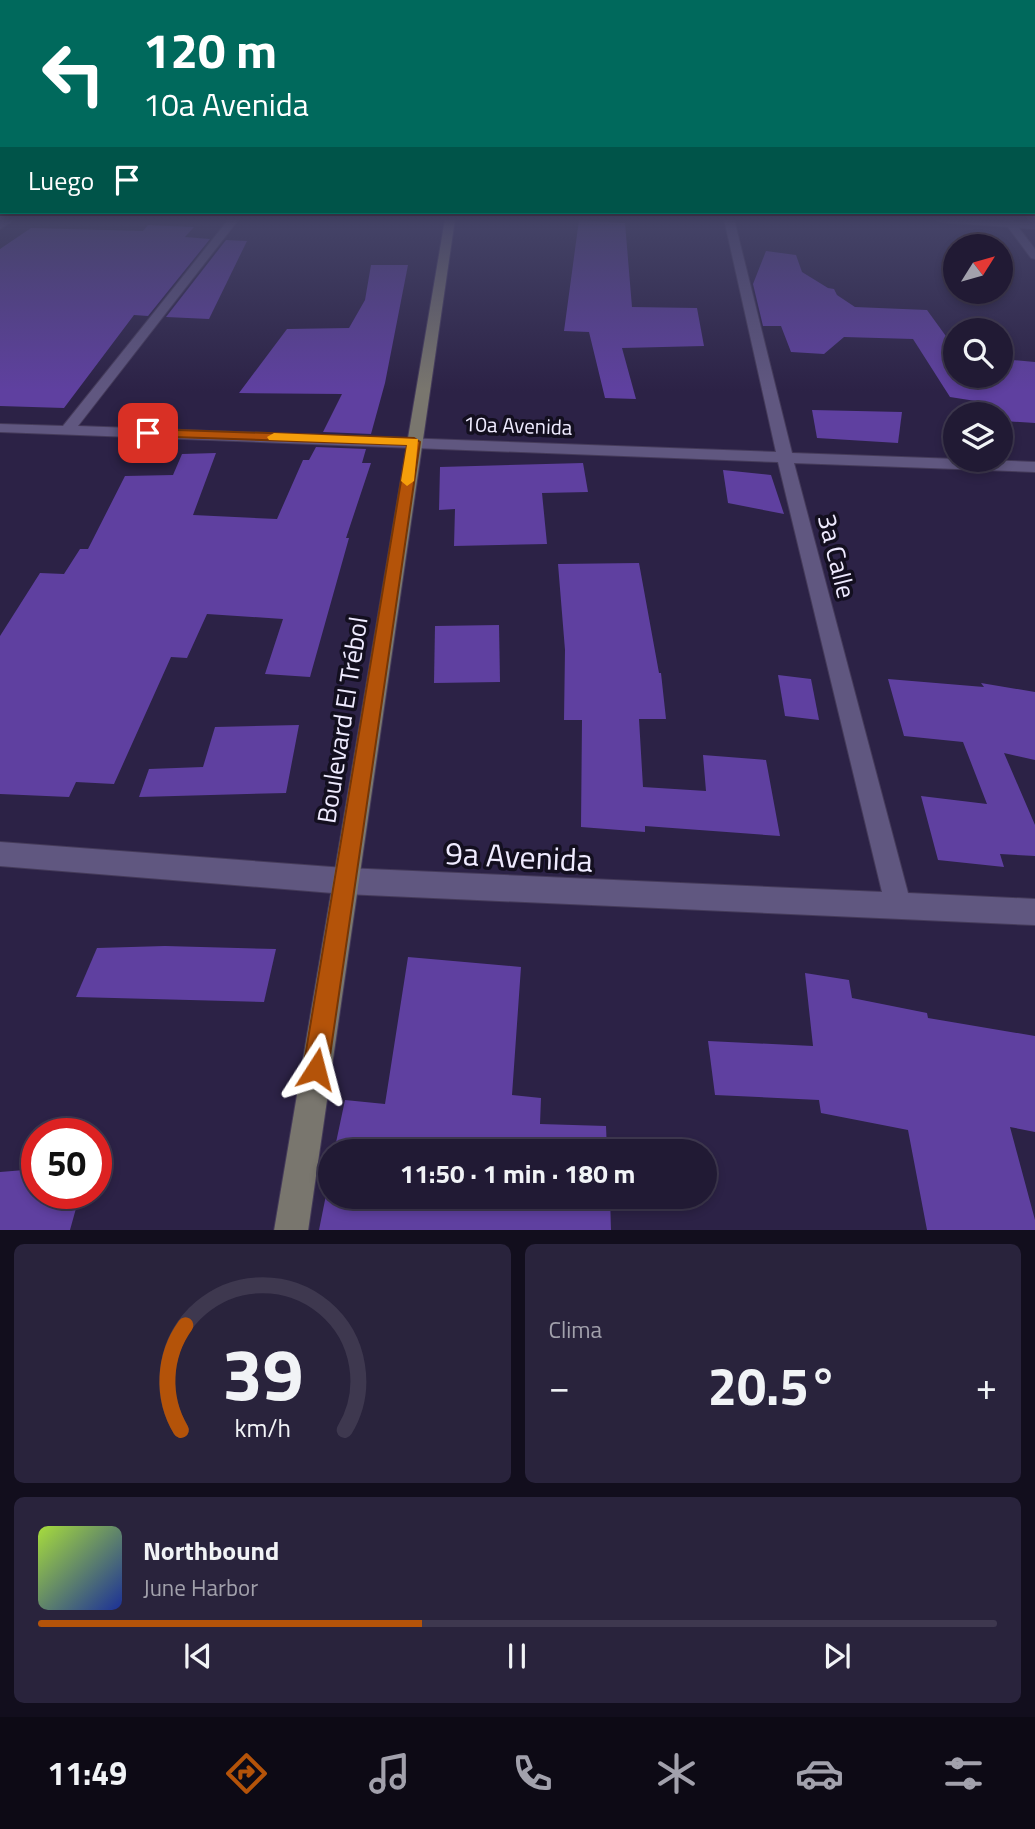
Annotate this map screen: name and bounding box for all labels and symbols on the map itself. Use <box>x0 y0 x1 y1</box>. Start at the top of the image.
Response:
north arrow <box>943 234 1013 304</box>
pin <box>118 403 178 463</box>
street label: 10a Avenida <box>463 407 573 443</box>
street label: 3a Calle <box>808 510 866 602</box>
street label: Boulevard El Trébol <box>306 614 378 826</box>
street label: 9a Avenida <box>444 828 594 884</box>
position arrow <box>279 1032 353 1106</box>
speed limit sign: 50 <box>21 1118 112 1209</box>

